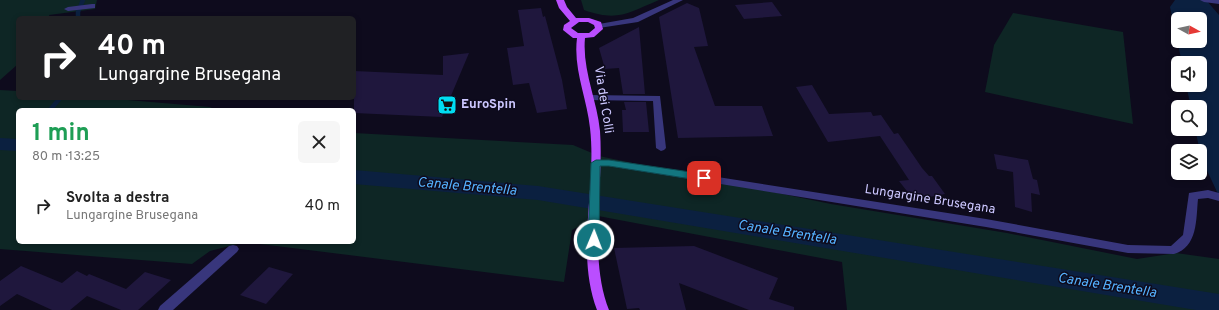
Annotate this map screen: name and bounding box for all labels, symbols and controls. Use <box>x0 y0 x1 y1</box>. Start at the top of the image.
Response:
north arrow <box>1171 12 1207 48</box>
map controls <box>1171 12 1207 180</box>
text: 40 m <box>98 29 166 65</box>
icon: right <box>32 32 84 84</box>
button: sound <box>1171 56 1207 92</box>
text: Lungargine Brusegana <box>98 64 281 87</box>
street label: Via dei Colli <box>590 65 616 135</box>
supermarket icon: EuroSpin <box>436 94 458 116</box>
place label: EuroSpin <box>461 97 516 113</box>
button: search <box>1171 100 1207 136</box>
text: 1 min <box>32 119 90 149</box>
button: close <box>298 121 340 163</box>
button: layers <box>1171 144 1207 180</box>
text: 80 m · 13:25 <box>32 149 100 165</box>
pin <box>687 161 721 195</box>
icon: arrive <box>693 167 715 189</box>
water label: Canale Brentella <box>417 174 518 200</box>
street label: Lungargine Brusegana <box>863 182 997 218</box>
text: Svolta a destra <box>66 189 169 208</box>
icon: right <box>32 195 54 217</box>
text: 40 m <box>305 197 340 216</box>
text: Lungargine Brusegana <box>66 208 198 224</box>
water label: Canale Brentella <box>736 217 838 249</box>
position arrow <box>573 219 615 261</box>
water label: Canale Brentella <box>1056 270 1158 302</box>

